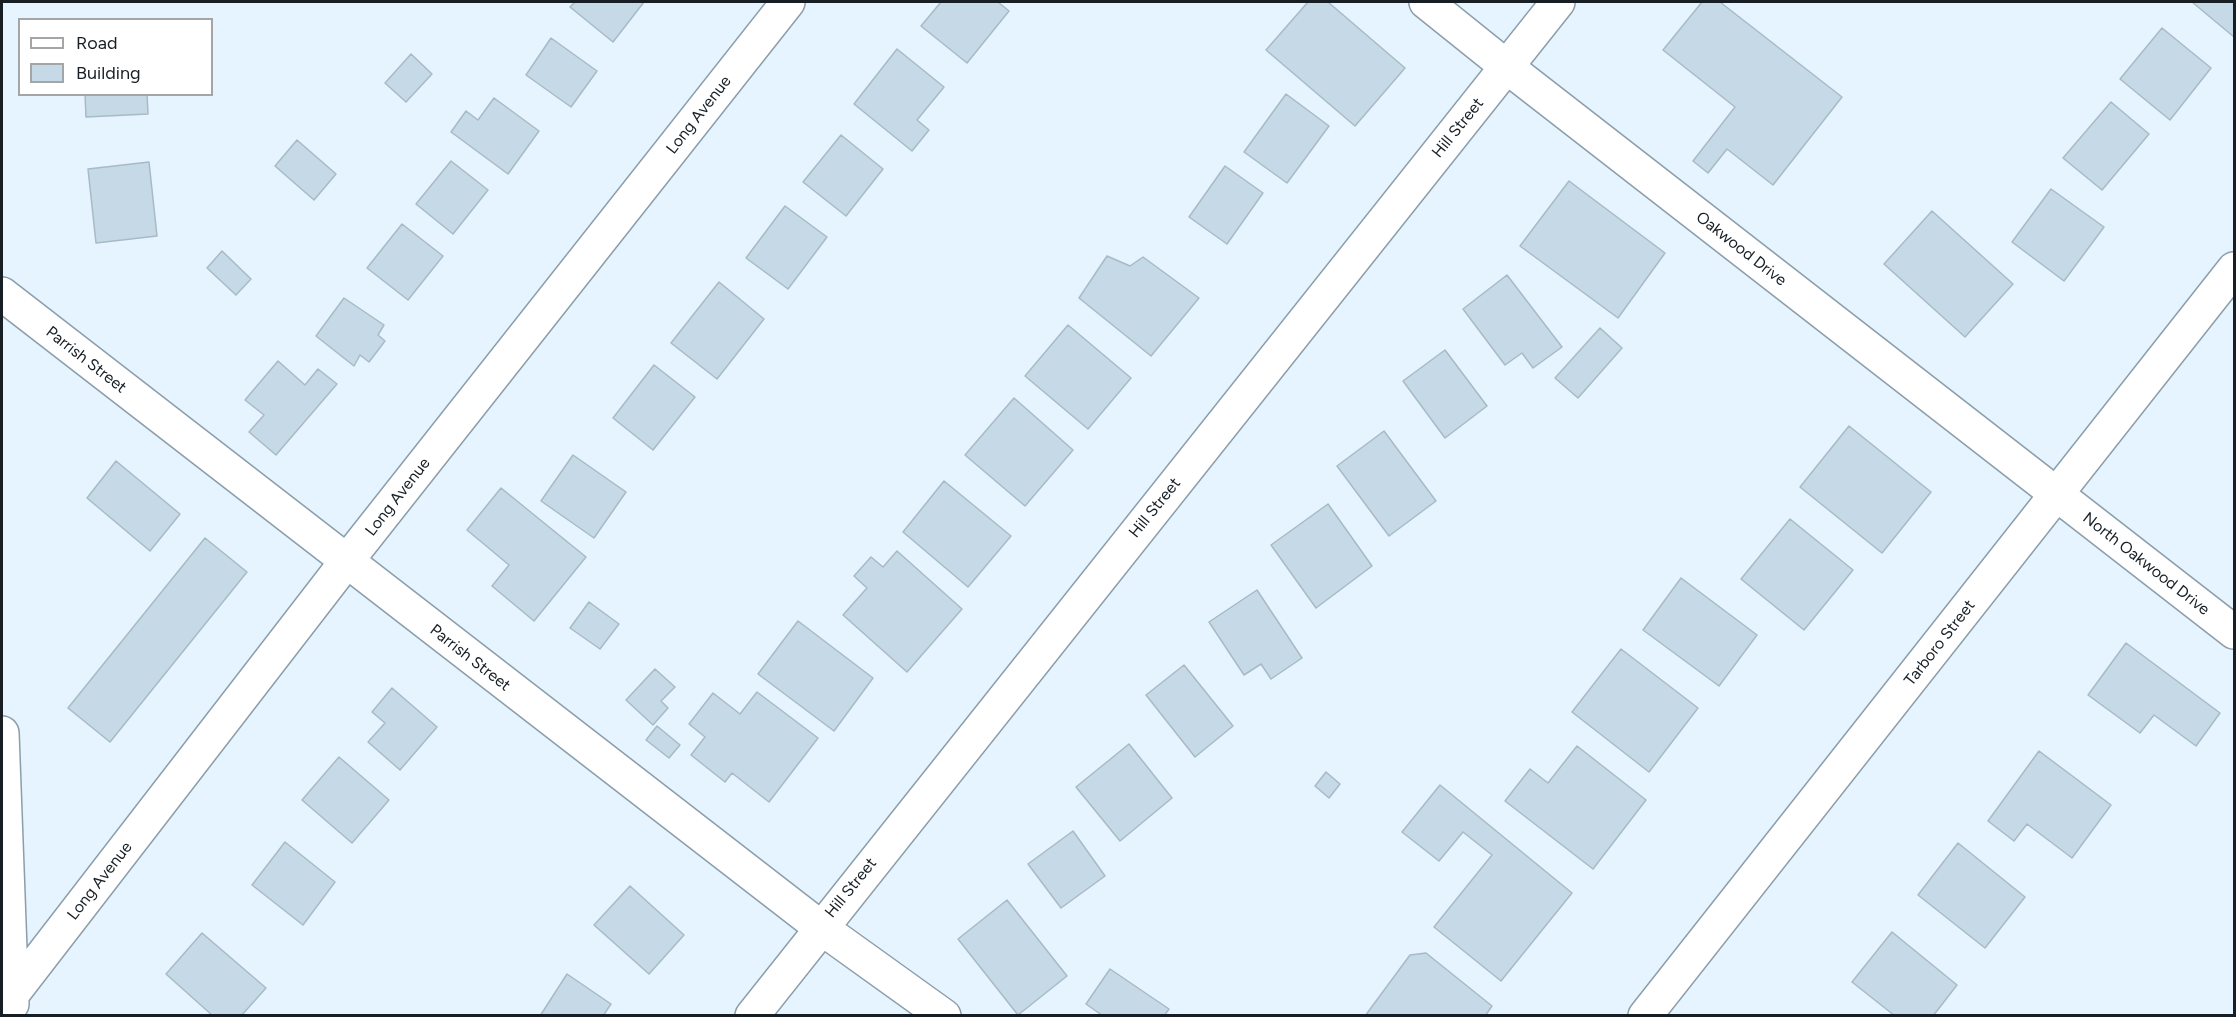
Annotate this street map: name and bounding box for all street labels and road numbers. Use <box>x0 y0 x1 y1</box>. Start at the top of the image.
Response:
street label: Long Avenue <box>663 72 735 158</box>
street label: Hill Street <box>1428 94 1488 162</box>
street label: Oakwood Drive <box>1692 208 1790 290</box>
street label: Parrish Street <box>42 323 130 397</box>
street label: Long Avenue <box>362 454 434 540</box>
street label: Hill Street <box>1125 474 1185 542</box>
street label: North Oakwood Drive <box>2079 509 2213 619</box>
street label: Tarboro Street <box>1901 596 1979 690</box>
street label: Parrish Street <box>426 621 514 695</box>
street label: Long Avenue <box>64 838 136 924</box>
street label: Hill Street <box>821 854 881 922</box>

